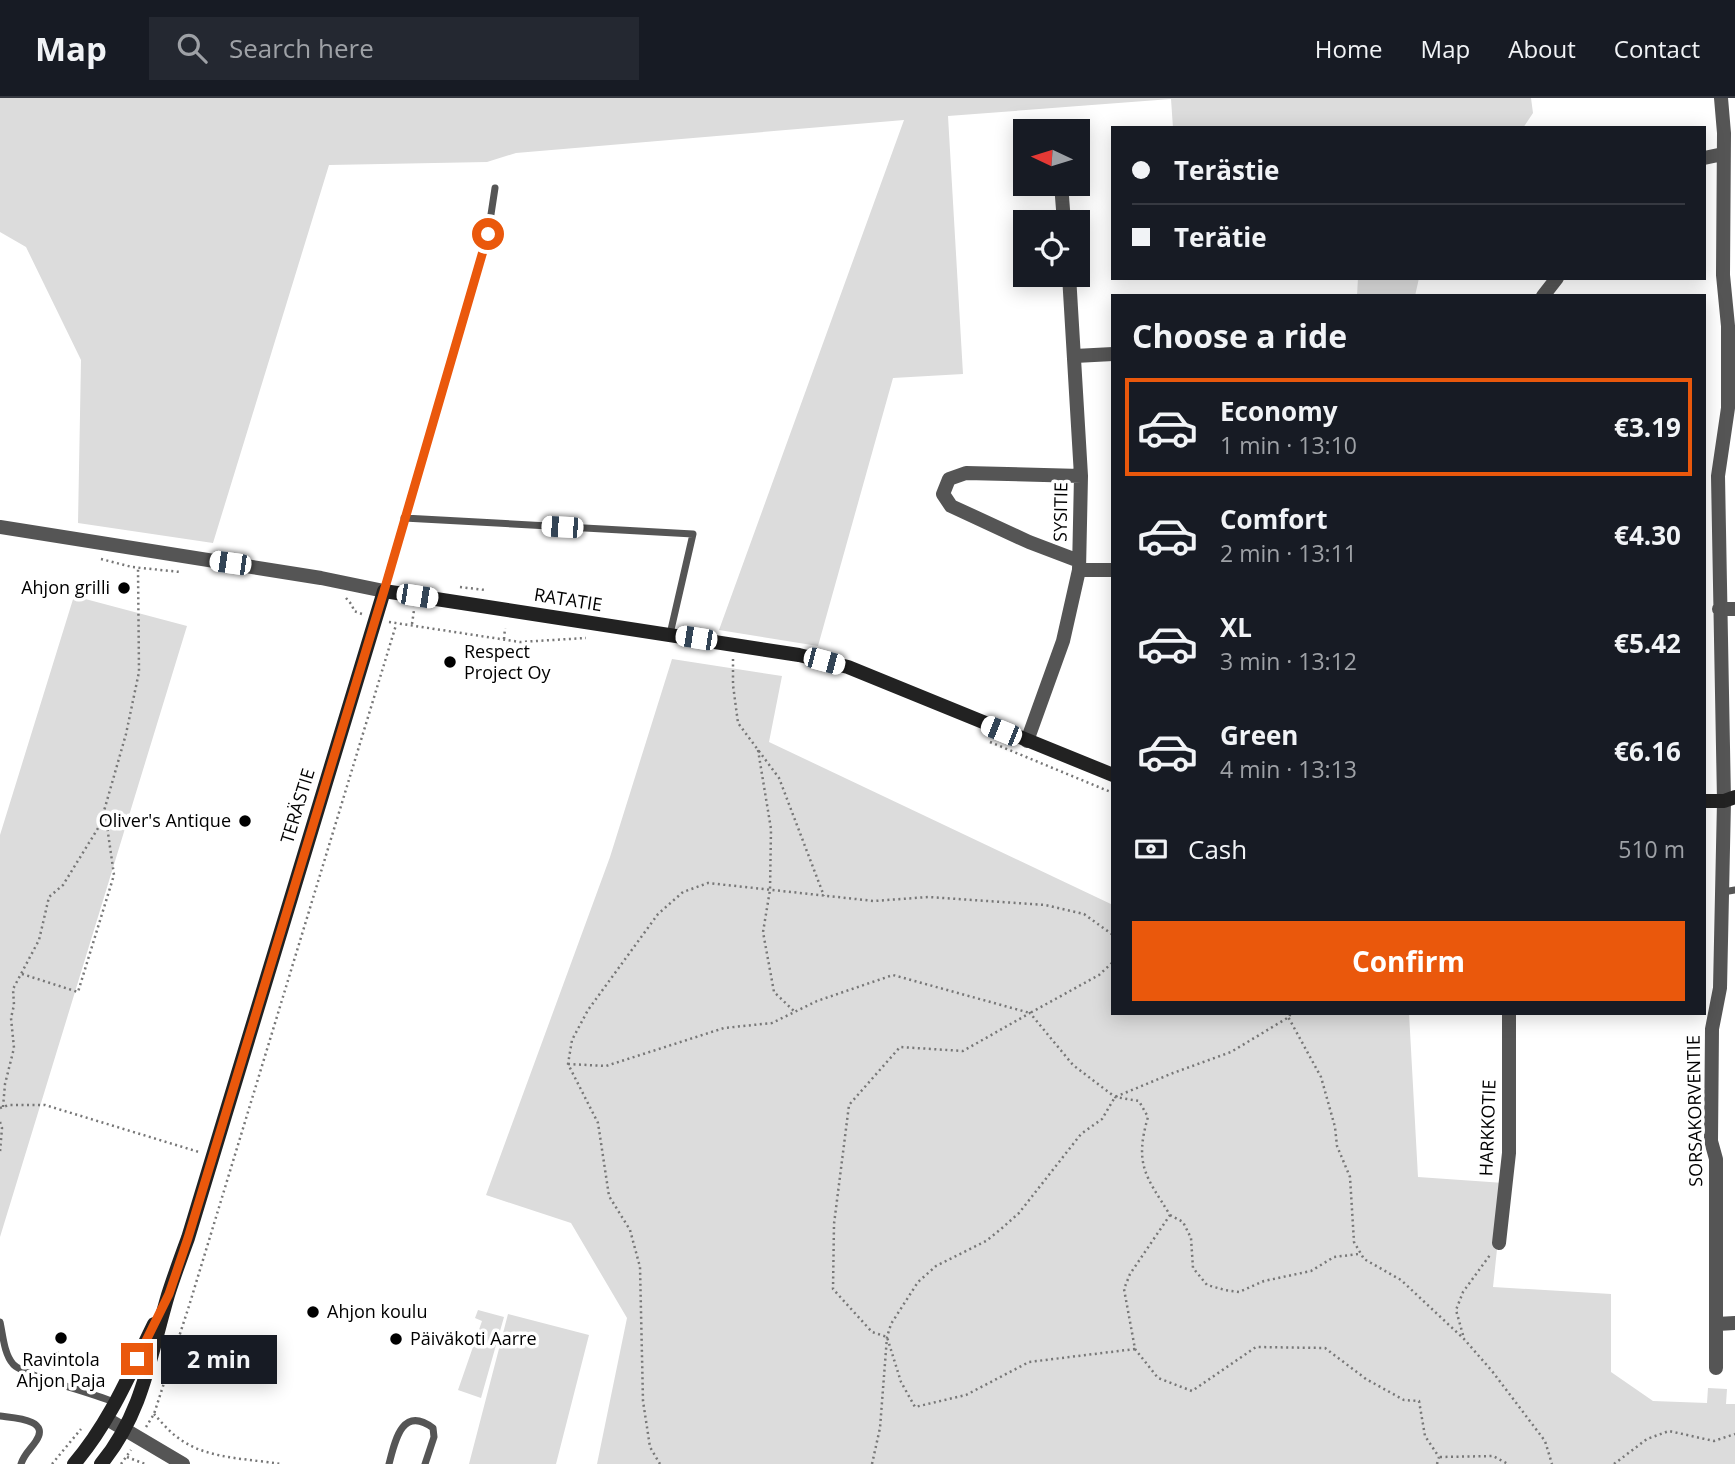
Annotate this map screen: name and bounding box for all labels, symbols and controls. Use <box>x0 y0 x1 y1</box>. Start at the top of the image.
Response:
search box <box>149 17 639 80</box>
text: Map <box>35 26 107 71</box>
icon: search <box>173 29 211 67</box>
text: Search here <box>229 30 374 66</box>
text: Home <box>1315 32 1383 65</box>
text: Map <box>1421 32 1470 65</box>
text: About <box>1508 32 1576 65</box>
text: Contact <box>1614 32 1700 65</box>
north arrow <box>1013 119 1090 196</box>
map controls <box>1013 119 1090 287</box>
text: Terästie <box>1174 152 1279 188</box>
button: locate <box>1013 210 1090 287</box>
route start <box>472 218 504 250</box>
text: Terätie <box>1174 219 1267 255</box>
text: Choose a ride <box>1132 314 1347 357</box>
text: Economy <box>1220 393 1338 429</box>
icon: car <box>1136 396 1199 459</box>
text: €3.19 <box>1614 409 1681 445</box>
text: 1 min · 13:10 <box>1220 429 1357 461</box>
street label: SYSITIE <box>1047 482 1073 542</box>
text: Comfort <box>1220 501 1327 537</box>
icon: car <box>1136 504 1199 567</box>
car <box>541 515 584 539</box>
text: €4.30 <box>1614 517 1681 553</box>
text: 2 min · 13:11 <box>1220 537 1357 569</box>
car <box>208 550 253 576</box>
place label: Ahjon grilli <box>21 575 110 599</box>
marker: Ahjon grilli <box>116 580 132 596</box>
car <box>395 582 440 610</box>
street label: RATATIE <box>532 582 604 616</box>
text: XL <box>1220 609 1252 645</box>
icon: car <box>1136 612 1199 675</box>
car <box>674 624 719 652</box>
text: €5.42 <box>1614 625 1681 661</box>
place label: Respect Project Oy <box>464 639 551 684</box>
car <box>801 645 848 677</box>
text: 3 min · 13:12 <box>1220 645 1357 677</box>
marker: Respect Project Oy <box>442 654 458 670</box>
car <box>978 713 1025 749</box>
text: Green <box>1220 717 1298 753</box>
icon: car <box>1136 720 1199 783</box>
text: €6.16 <box>1614 733 1681 769</box>
text: 4 min · 13:13 <box>1220 753 1357 785</box>
street label: TERÄSTIE <box>274 765 320 846</box>
place label: Oliver's Antique <box>99 808 231 832</box>
marker: Oliver's Antique <box>237 813 253 829</box>
icon: cash <box>1132 830 1170 868</box>
text: Cash <box>1188 831 1247 867</box>
text: 510 m <box>1618 833 1685 865</box>
button: Confirm <box>1132 921 1685 1001</box>
street label: SORSAKORVENTIE <box>1681 1035 1707 1187</box>
street label: HARKKOTIE <box>1473 1079 1501 1177</box>
place label: Ahjon koulu <box>327 1299 427 1323</box>
marker: Ahjon koulu <box>305 1304 321 1320</box>
place label: Päiväkoti Aarre <box>410 1326 537 1350</box>
marker: Ravintola Ahjon Paja <box>53 1330 69 1346</box>
marker: Päiväkoti Aarre <box>388 1331 404 1347</box>
callout: 2 min <box>162 1334 277 1384</box>
route end <box>121 1343 153 1375</box>
text: 2 min <box>187 1343 251 1375</box>
place label: Ravintola Ahjon Paja <box>17 1347 105 1392</box>

